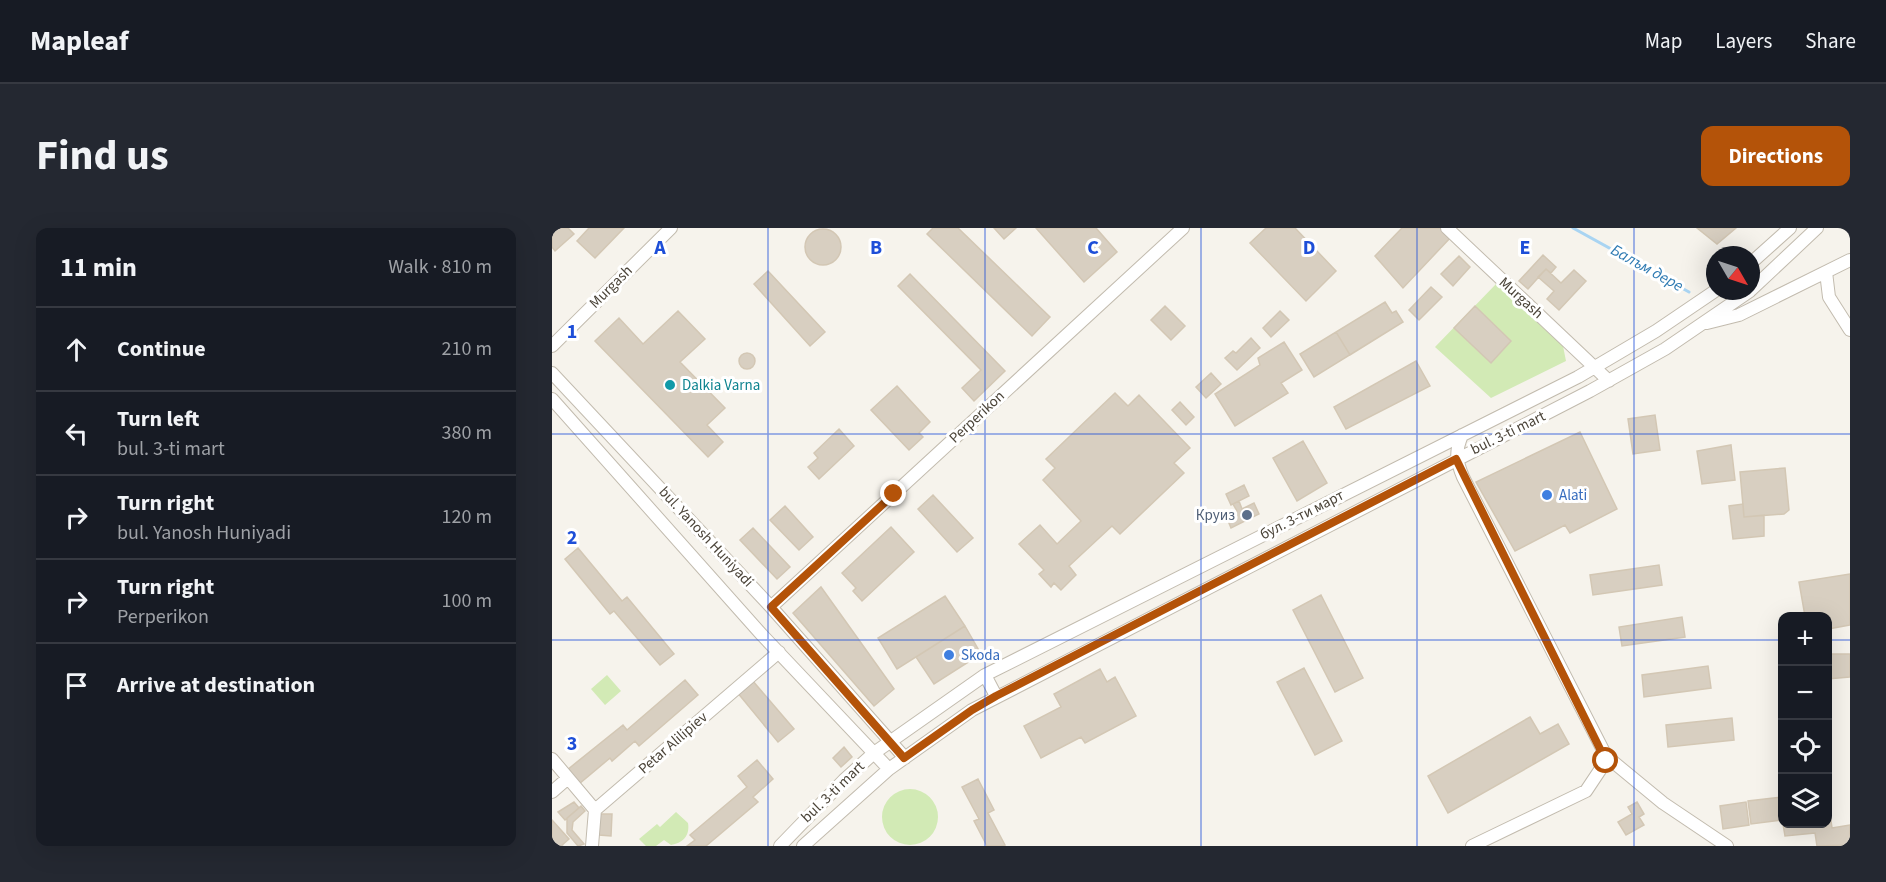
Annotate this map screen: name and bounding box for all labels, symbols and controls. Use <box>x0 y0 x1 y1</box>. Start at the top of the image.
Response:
text: Mapleaf <box>30 21 129 61</box>
text: Map <box>1645 26 1682 56</box>
text: Layers <box>1715 26 1772 56</box>
text: Share <box>1805 26 1856 56</box>
text: Find us <box>36 126 169 186</box>
button: Directions <box>1701 126 1850 186</box>
text: A <box>653 234 666 262</box>
text: B <box>870 234 882 262</box>
text: C <box>1087 234 1099 262</box>
text: D <box>1303 234 1315 262</box>
text: E <box>1520 234 1530 262</box>
water label: Балъм дере <box>1607 239 1688 297</box>
north arrow <box>1706 246 1760 300</box>
text: 11 min <box>60 249 137 286</box>
text: Walk · 810 m <box>388 253 492 281</box>
street label: Murgash <box>585 261 637 313</box>
street label: Murgash <box>1494 272 1548 324</box>
text: 1 <box>567 318 577 346</box>
icon: ahead <box>60 333 93 366</box>
text: Continue <box>117 333 206 365</box>
text: 210 m <box>442 335 492 363</box>
place label: Dalkia Varna <box>682 375 760 396</box>
marker: Dalkia Varna <box>663 378 677 392</box>
street label: Perperikon <box>945 386 1009 448</box>
text: Turn left <box>117 403 199 435</box>
street label: bul. 3-ti mart <box>1467 406 1549 460</box>
icon: left <box>60 417 93 450</box>
text: 380 m <box>442 419 492 447</box>
text: bul. 3-ti mart <box>117 435 225 463</box>
route end <box>880 480 906 506</box>
street label: bul. Yanosh Huniyadi <box>654 482 758 592</box>
street label: бул. 3-ти март <box>1256 485 1348 545</box>
place label: Alati <box>1559 485 1587 506</box>
text: Turn right <box>117 487 214 519</box>
marker: Alati <box>1540 488 1554 502</box>
icon: right <box>60 501 93 534</box>
text: 120 m <box>442 503 492 531</box>
place label: Круиз <box>1196 505 1235 526</box>
marker: Круиз <box>1240 508 1254 522</box>
text: bul. Yanosh Huniyadi <box>117 519 291 547</box>
text: 2 <box>567 524 577 552</box>
text: Turn right <box>117 571 214 603</box>
icon: right <box>60 585 93 618</box>
text: 100 m <box>442 587 492 615</box>
text: Perperikon <box>117 603 209 631</box>
map controls <box>1778 612 1832 828</box>
button: + <box>1778 612 1832 666</box>
place label: Skoda <box>961 645 1000 666</box>
marker: Skoda <box>942 648 956 662</box>
button: − <box>1778 666 1832 720</box>
icon: arrive <box>60 669 93 702</box>
text: Arrive at destination <box>117 669 315 701</box>
street label: Petar Alilipiev <box>634 707 712 779</box>
button: locate <box>1778 720 1832 774</box>
text: 3 <box>567 730 577 758</box>
route start <box>1592 747 1618 773</box>
street label: bul. 3-ti mart <box>797 756 869 828</box>
button: layers <box>1778 774 1832 828</box>

